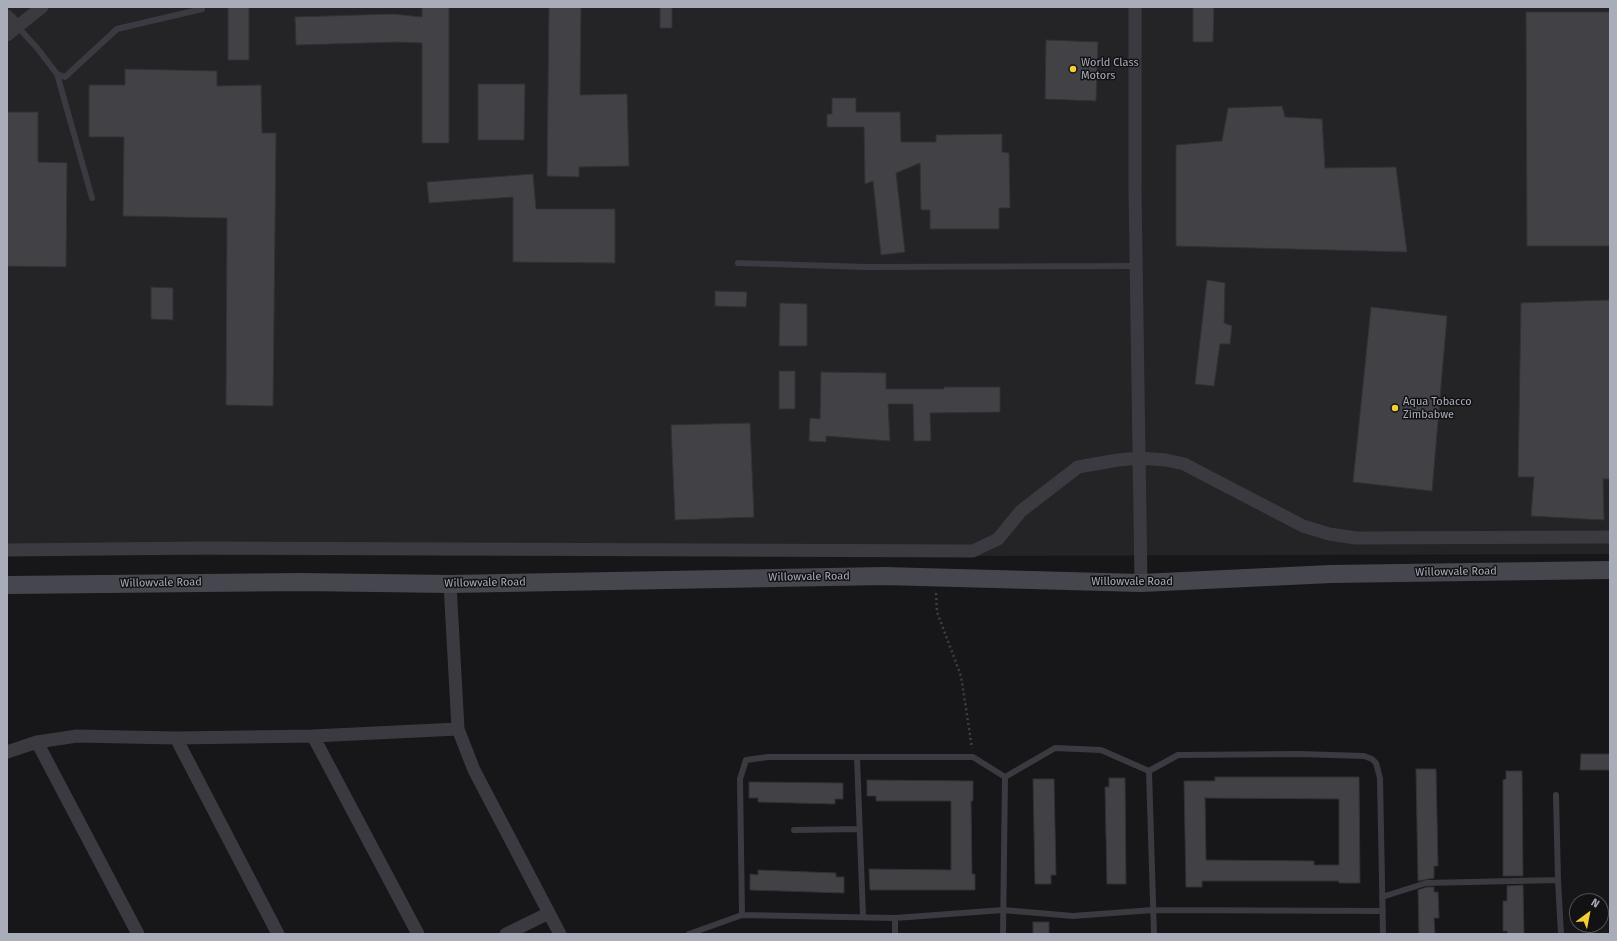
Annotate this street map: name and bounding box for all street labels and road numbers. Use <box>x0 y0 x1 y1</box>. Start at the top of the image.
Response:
street label: Willowvale Road <box>1415 565 1497 579</box>
street label: Willowvale Road <box>768 570 850 584</box>
street label: Willowvale Road <box>1091 575 1173 589</box>
street label: Willowvale Road <box>120 576 202 590</box>
street label: Willowvale Road <box>444 576 526 590</box>

